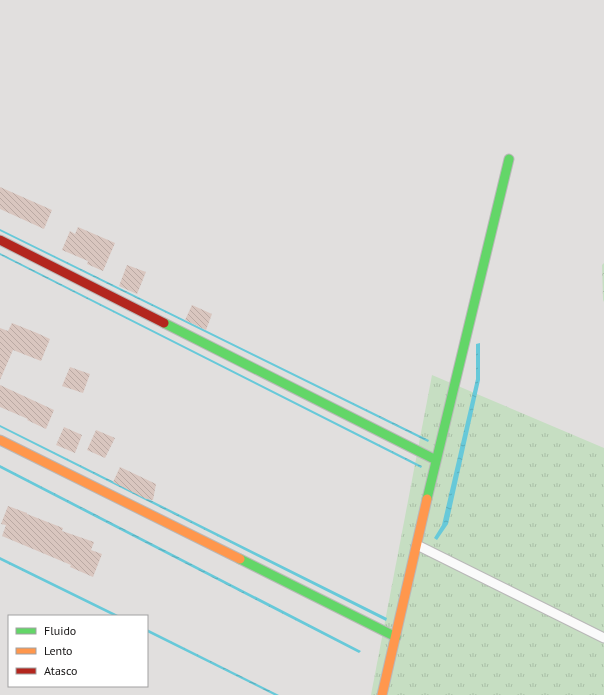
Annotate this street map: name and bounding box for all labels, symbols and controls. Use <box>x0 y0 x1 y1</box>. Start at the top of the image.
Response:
legend <box>8 615 148 687</box>
text: Fluido <box>44 623 76 638</box>
text: Lento <box>44 643 73 658</box>
text: Atasco <box>44 663 77 678</box>

